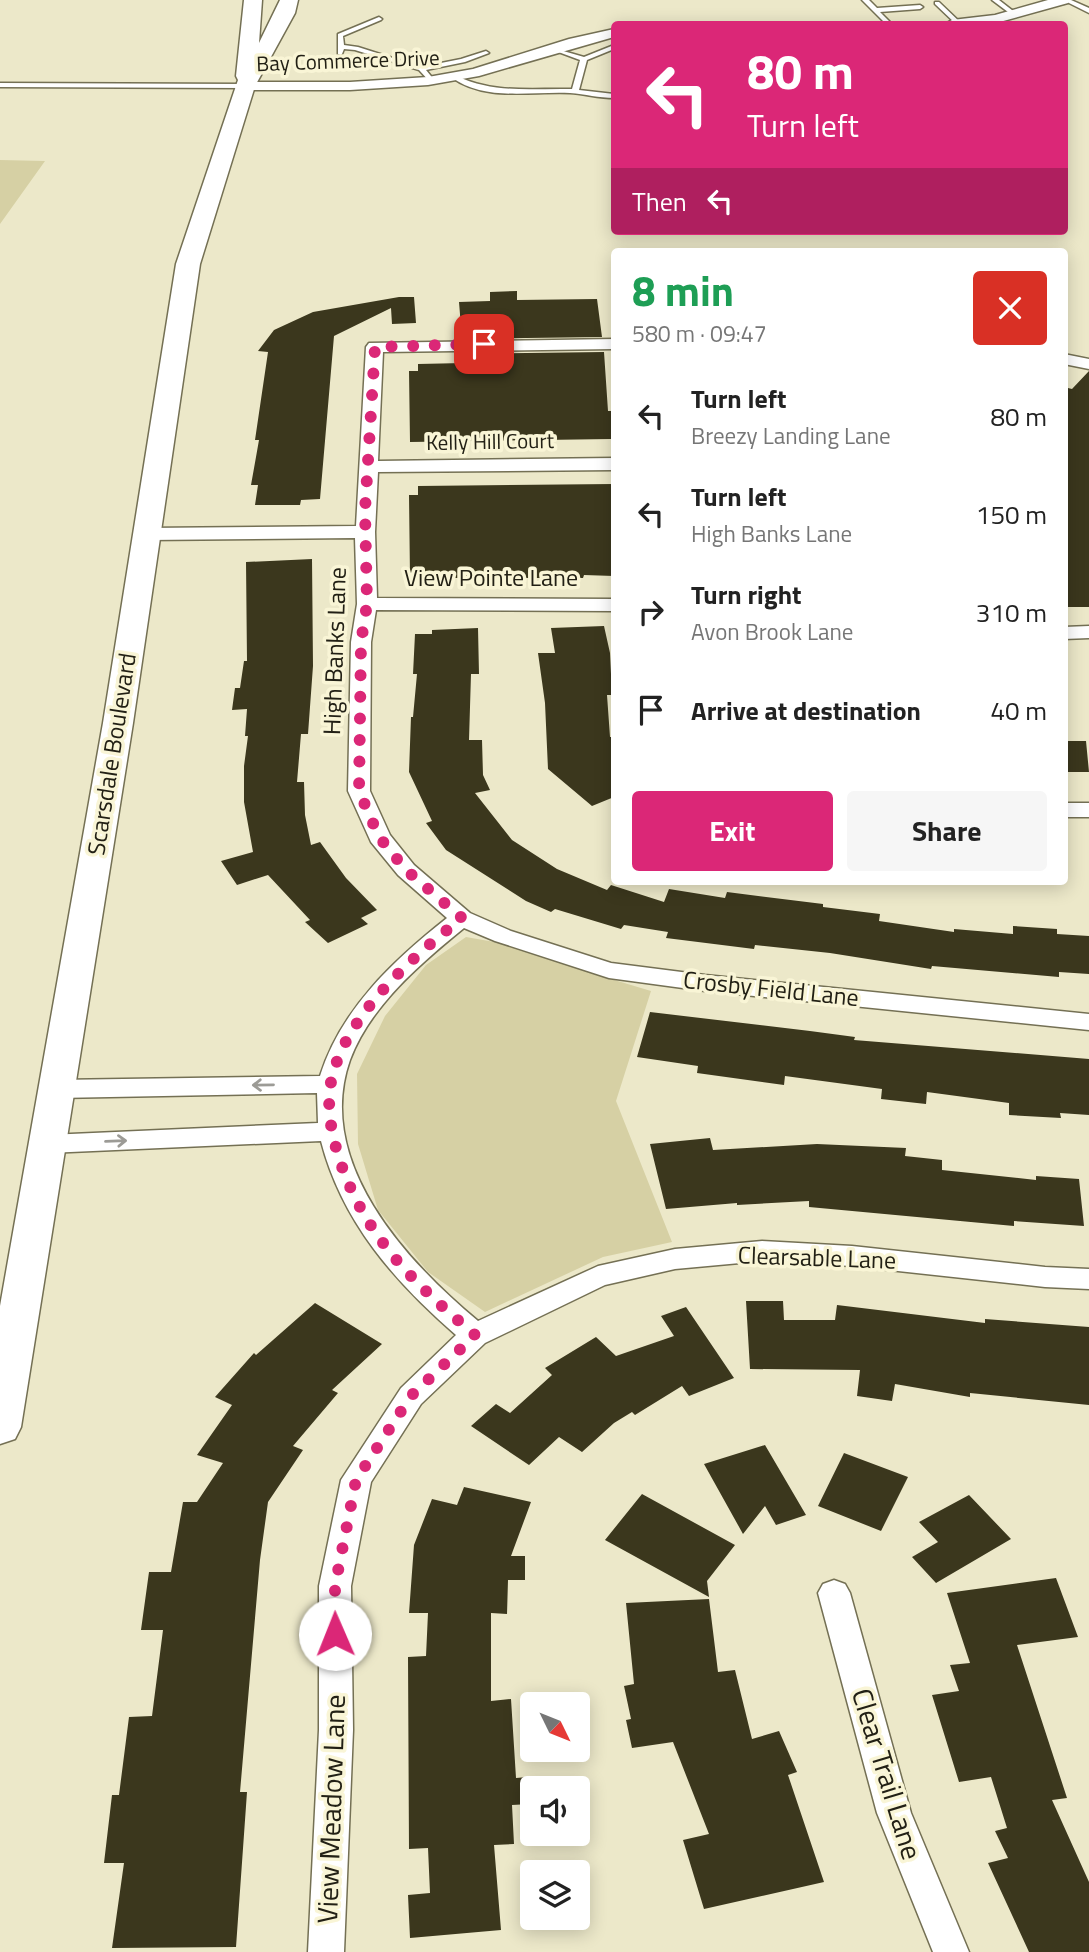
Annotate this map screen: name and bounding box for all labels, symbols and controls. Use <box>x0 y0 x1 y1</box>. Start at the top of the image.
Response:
text: 80 m <box>747 33 854 108</box>
street label: Bay Commerce Drive <box>256 41 440 79</box>
icon: left <box>632 49 723 140</box>
text: Turn left <box>747 101 859 149</box>
text: Then <box>632 182 687 221</box>
icon: left <box>701 182 739 220</box>
text: 8 min <box>632 258 734 322</box>
button: close <box>973 271 1047 345</box>
pin <box>454 314 514 374</box>
text: 580 m · 09:47 <box>632 316 767 351</box>
icon: arrive <box>465 325 503 363</box>
text: Turn left <box>691 379 786 418</box>
icon: left <box>632 397 670 435</box>
text: 80 m <box>990 397 1047 436</box>
text: Breezy Landing Lane <box>691 418 891 453</box>
street label: Kelly Hill Court <box>426 424 555 458</box>
text: Turn left <box>691 477 786 516</box>
icon: left <box>632 495 670 533</box>
text: 150 m <box>976 495 1047 534</box>
text: High Banks Lane <box>691 516 852 551</box>
street label: View Pointe Lane <box>404 559 578 595</box>
street label: High Banks Lane <box>313 566 355 736</box>
text: Turn right <box>691 575 802 614</box>
icon: right <box>632 593 670 631</box>
text: 310 m <box>976 593 1047 632</box>
text: Avon Brook Lane <box>691 614 853 649</box>
street label: Scarsdale Boulevard <box>77 650 145 858</box>
icon: arrive <box>632 691 670 729</box>
text: Arrive at destination <box>691 691 921 730</box>
text: 40 m <box>990 691 1047 730</box>
button: Exit <box>632 791 833 871</box>
button: Share <box>847 791 1047 871</box>
street label: Crosby Field Lane <box>682 961 861 1015</box>
one-way arrow <box>251 1078 274 1092</box>
one-way arrow <box>104 1134 127 1147</box>
street label: Clearsable Lane <box>737 1236 897 1278</box>
position arrow <box>298 1597 372 1671</box>
street label: Clear Trail Lane <box>841 1683 934 1865</box>
north arrow <box>520 1692 590 1762</box>
map controls <box>520 1692 590 1930</box>
street label: View Meadow Lane <box>305 1694 356 1924</box>
button: sound <box>520 1776 590 1846</box>
button: layers <box>520 1860 590 1930</box>

